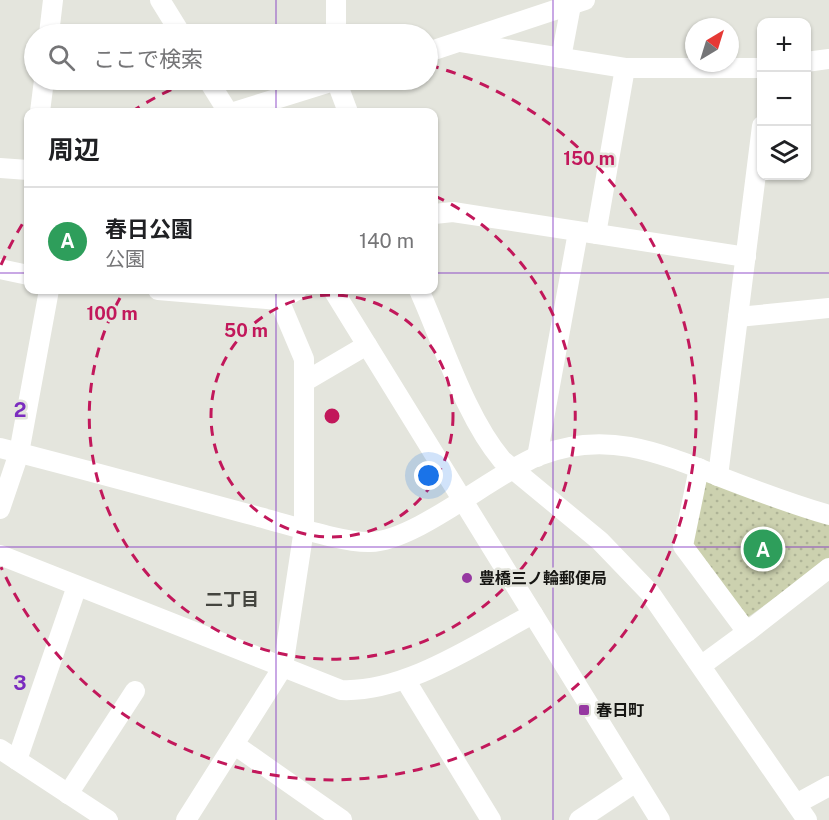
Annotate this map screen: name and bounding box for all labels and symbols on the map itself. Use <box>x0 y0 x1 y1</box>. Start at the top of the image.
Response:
north arrow <box>685 18 739 72</box>
text: 150 m <box>563 148 615 169</box>
text: 100 m <box>86 303 138 324</box>
text: 50 m <box>224 320 268 341</box>
text: 2 <box>14 398 26 422</box>
centre of rings <box>322 406 342 426</box>
your location <box>414 461 443 490</box>
pin: A <box>744 526 783 572</box>
place label: 豊橋三ノ輪郵便局 <box>479 569 607 588</box>
marker: 豊橋三ノ輪郵便局 <box>460 571 474 585</box>
district label: 二丁目 <box>205 589 259 610</box>
text: 3 <box>13 671 27 695</box>
place label: 春日町 <box>596 701 644 720</box>
marker: 春日町 <box>577 703 591 717</box>

